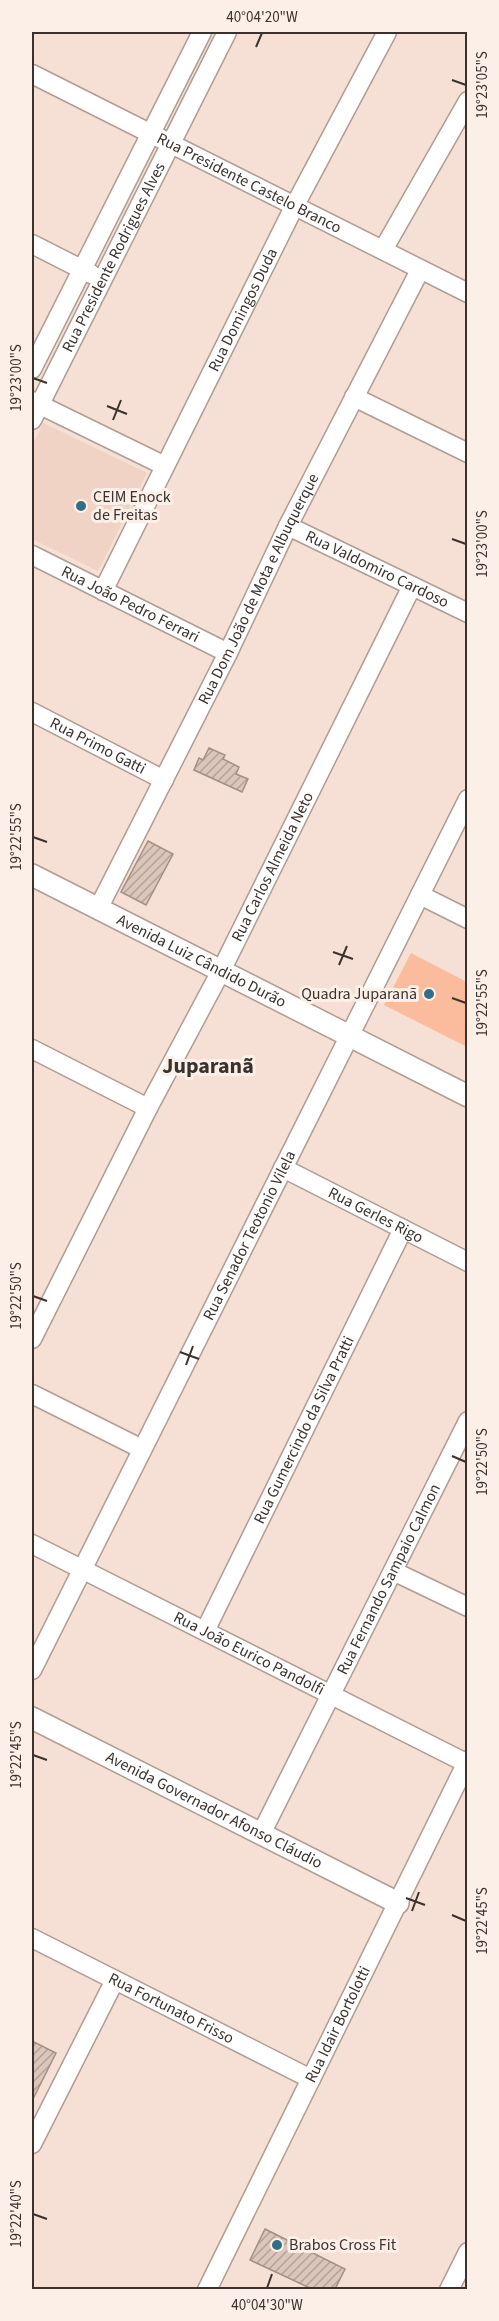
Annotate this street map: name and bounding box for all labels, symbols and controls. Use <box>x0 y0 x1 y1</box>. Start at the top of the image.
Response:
text: 40°04'20"W <box>226 7 298 28</box>
text: 19°23'05"S <box>472 51 493 119</box>
street label: Rua Presidente Castelo Branco <box>153 127 345 239</box>
street label: Rua Presidente Rodrigues Alves <box>57 159 171 356</box>
street label: Rua Domingos Duda <box>203 244 283 375</box>
text: 19°23'00"S <box>6 344 27 412</box>
street label: Rua Dom João de Mota e Albuquerque <box>193 470 324 708</box>
place label: CEIM Enock de Freitas <box>93 486 171 526</box>
marker: CEIM Enock de Freitas <box>74 499 88 513</box>
text: 19°23'00"S <box>472 510 493 578</box>
street label: Rua Valdomiro Cardoso <box>302 525 453 613</box>
street label: Rua João Pedro Ferrari <box>58 560 203 648</box>
street label: Rua Primo Gatti <box>46 712 149 780</box>
street label: Rua Carlos Almeida Neto <box>226 788 319 945</box>
text: 19°22'55"S <box>6 803 27 871</box>
street label: Avenida Luiz Cândido Durão <box>113 909 290 1013</box>
text: 19°22'55"S <box>472 969 493 1037</box>
place label: Quadra Juparanã <box>301 983 417 1005</box>
marker: Quadra Juparanã <box>422 987 436 1001</box>
district label: Juparanã <box>162 1050 254 1082</box>
street label: Rua Senador Teotonio Vilela <box>198 1147 301 1324</box>
street label: Rua Gerles Rigo <box>324 1182 427 1248</box>
text: 19°22'50"S <box>6 1262 27 1330</box>
street label: Rua Gumercindo da Silva Pratti <box>248 1332 360 1528</box>
text: 19°22'50"S <box>472 1428 493 1496</box>
street label: Rua Fernando Sampaio Calmon <box>332 1480 446 1679</box>
street label: Rua João Eurico Pandolfi <box>170 1606 328 1701</box>
text: 19°22'45"S <box>6 1721 27 1789</box>
street label: Avenida Governador Afonso Cláudio <box>102 1746 326 1874</box>
text: 19°22'45"S <box>472 1887 493 1955</box>
street label: Rua Idair Bortolotti <box>300 1962 376 2087</box>
street label: Rua Fortunato Frisso <box>105 1967 238 2049</box>
text: 19°22'40"S <box>6 2180 27 2248</box>
place label: Brabos Cross Fit <box>289 2234 397 2256</box>
marker: Brabos Cross Fit <box>270 2238 284 2252</box>
text: 40°04'30"W <box>231 2295 303 2316</box>

